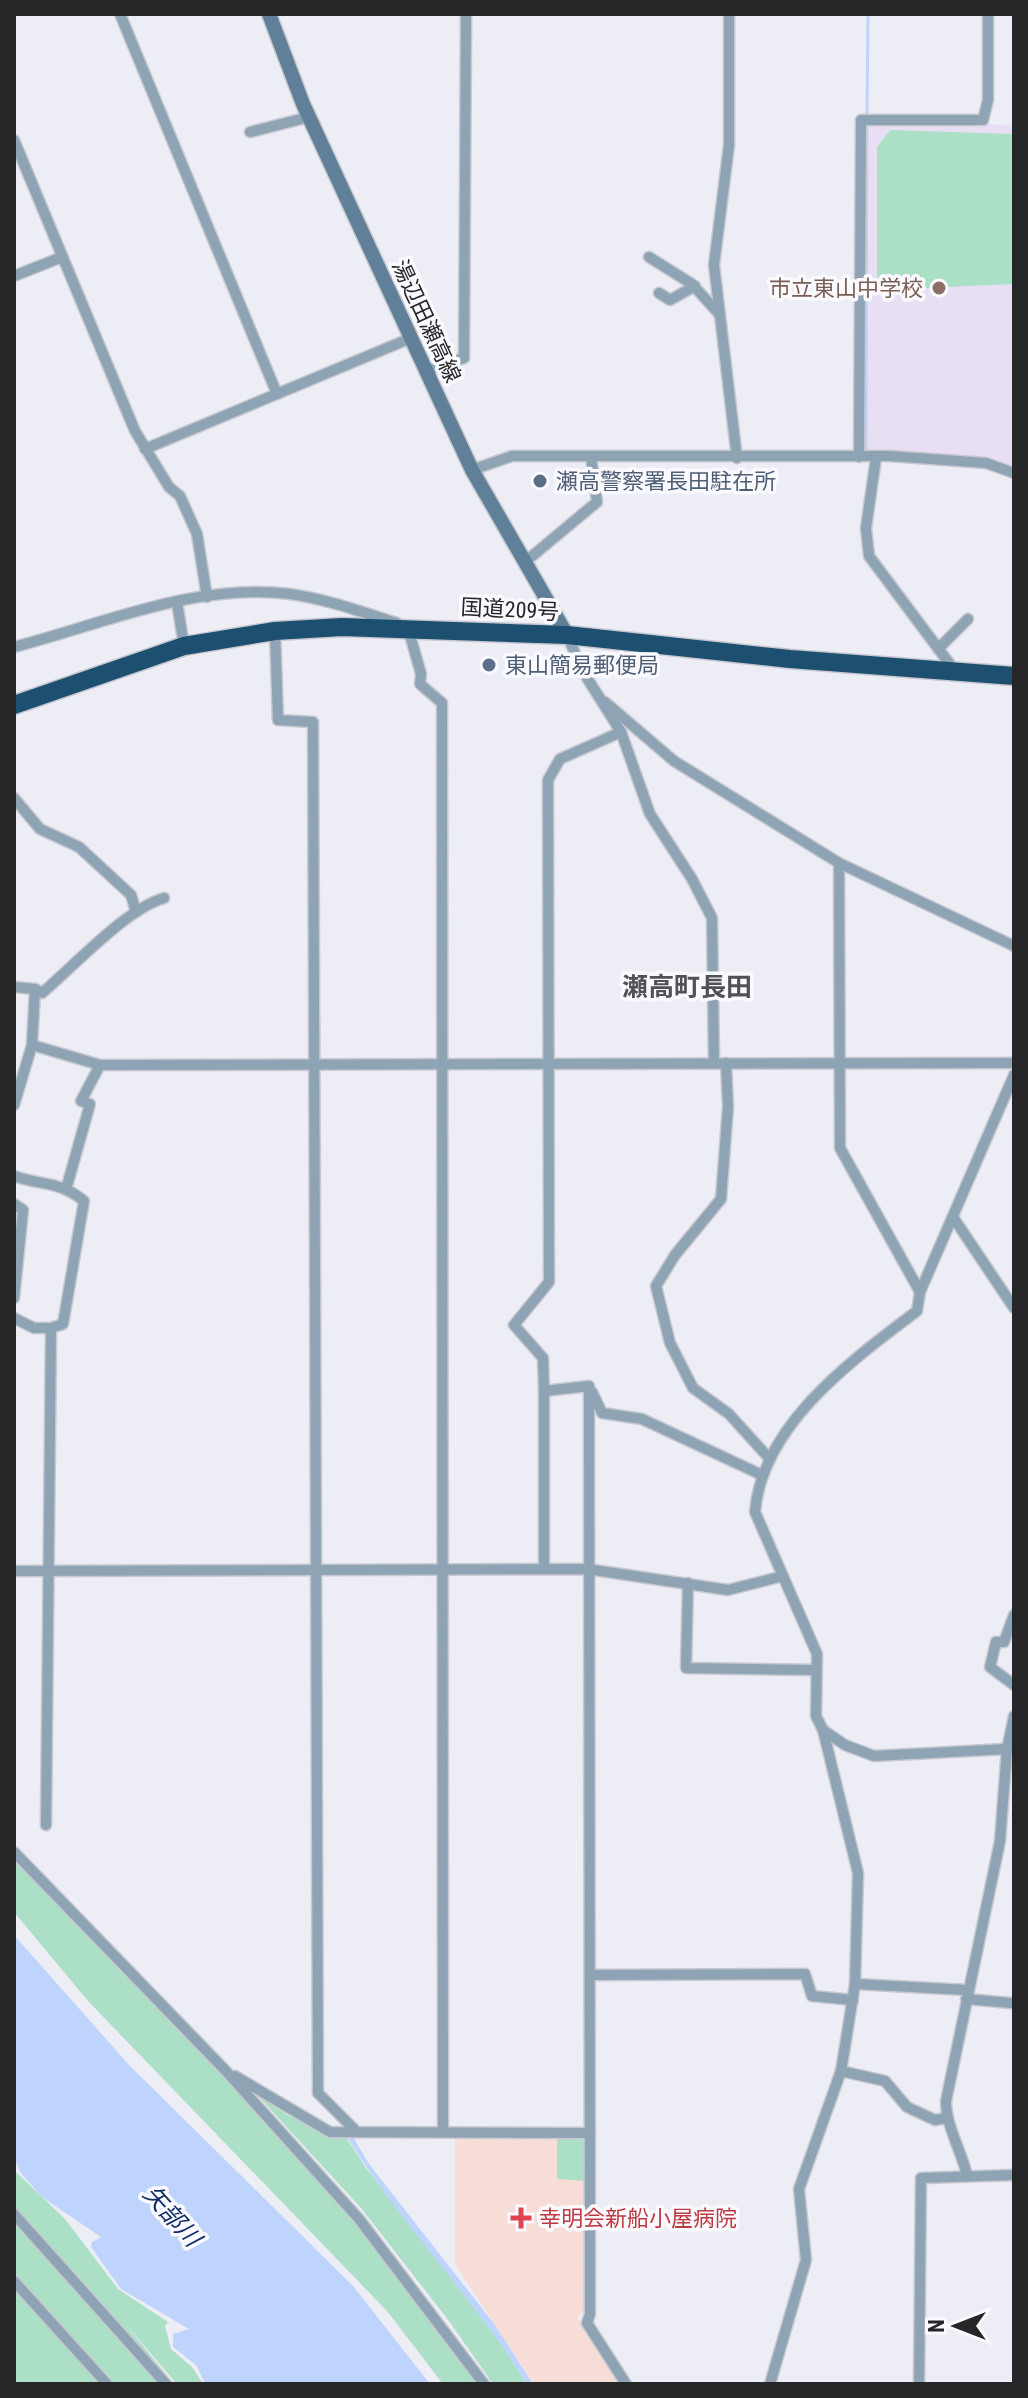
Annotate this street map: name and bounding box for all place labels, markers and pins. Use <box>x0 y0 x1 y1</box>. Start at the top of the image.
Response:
place label: 市立東山中学校 <box>769 276 923 301</box>
marker: 市立東山中学校 <box>930 279 948 297</box>
place label: 瀬高警察署長田駐在所 <box>556 469 776 494</box>
marker: 瀬高警察署長田駐在所 <box>531 472 549 490</box>
place label: 東山簡易郵便局 <box>505 653 659 678</box>
marker: 東山簡易郵便局 <box>480 656 498 674</box>
place label: 幸明会新船小屋病院 <box>539 2206 737 2231</box>
marker: 幸明会新船小屋病院 <box>510 2207 532 2229</box>

